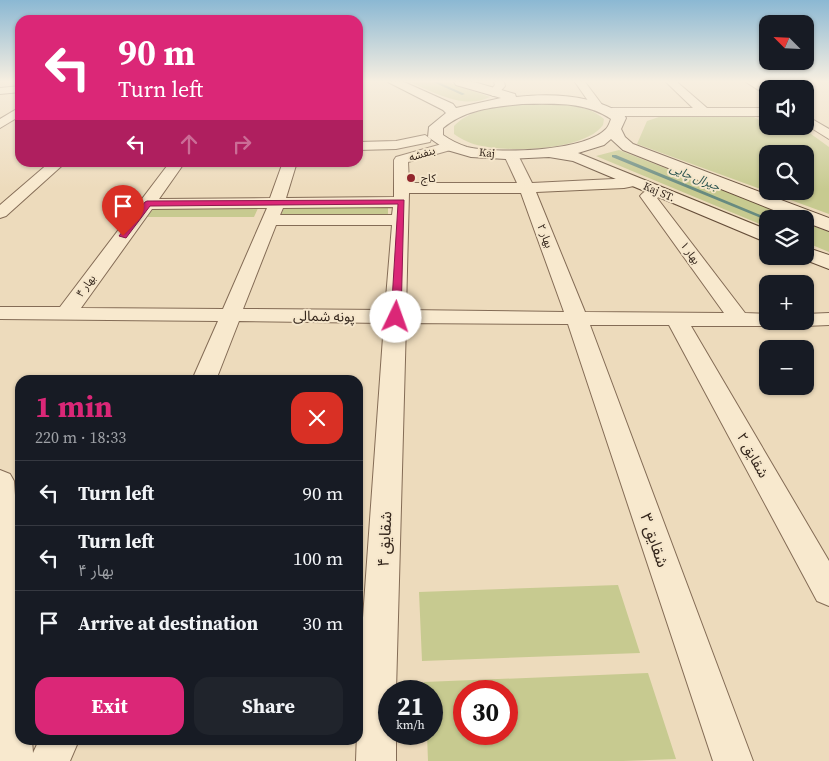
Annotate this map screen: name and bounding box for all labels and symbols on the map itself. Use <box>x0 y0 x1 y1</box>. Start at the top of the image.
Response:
north arrow <box>759 15 814 70</box>
street label: بنفشه <box>407 143 437 165</box>
street label: Kaj <box>478 145 496 161</box>
water label: جیرال چایی <box>667 160 723 195</box>
place label: کاج <box>421 171 436 186</box>
marker: کاج <box>405 172 417 184</box>
street label: Kaj ST. <box>641 179 677 205</box>
pin <box>102 185 144 236</box>
street label: بهار ۲ <box>534 222 556 250</box>
street label: بهار ۱ <box>677 239 703 267</box>
street label: بهار ۴ <box>73 272 99 300</box>
position arrow <box>369 290 421 342</box>
street label: پونه شمالی <box>293 305 355 327</box>
street label: شقایق ۲ <box>732 429 774 481</box>
street label: شقایق ۳ <box>636 510 674 570</box>
street label: شقایق ۴ <box>372 511 396 567</box>
speed limit sign: 30 <box>453 680 518 745</box>

